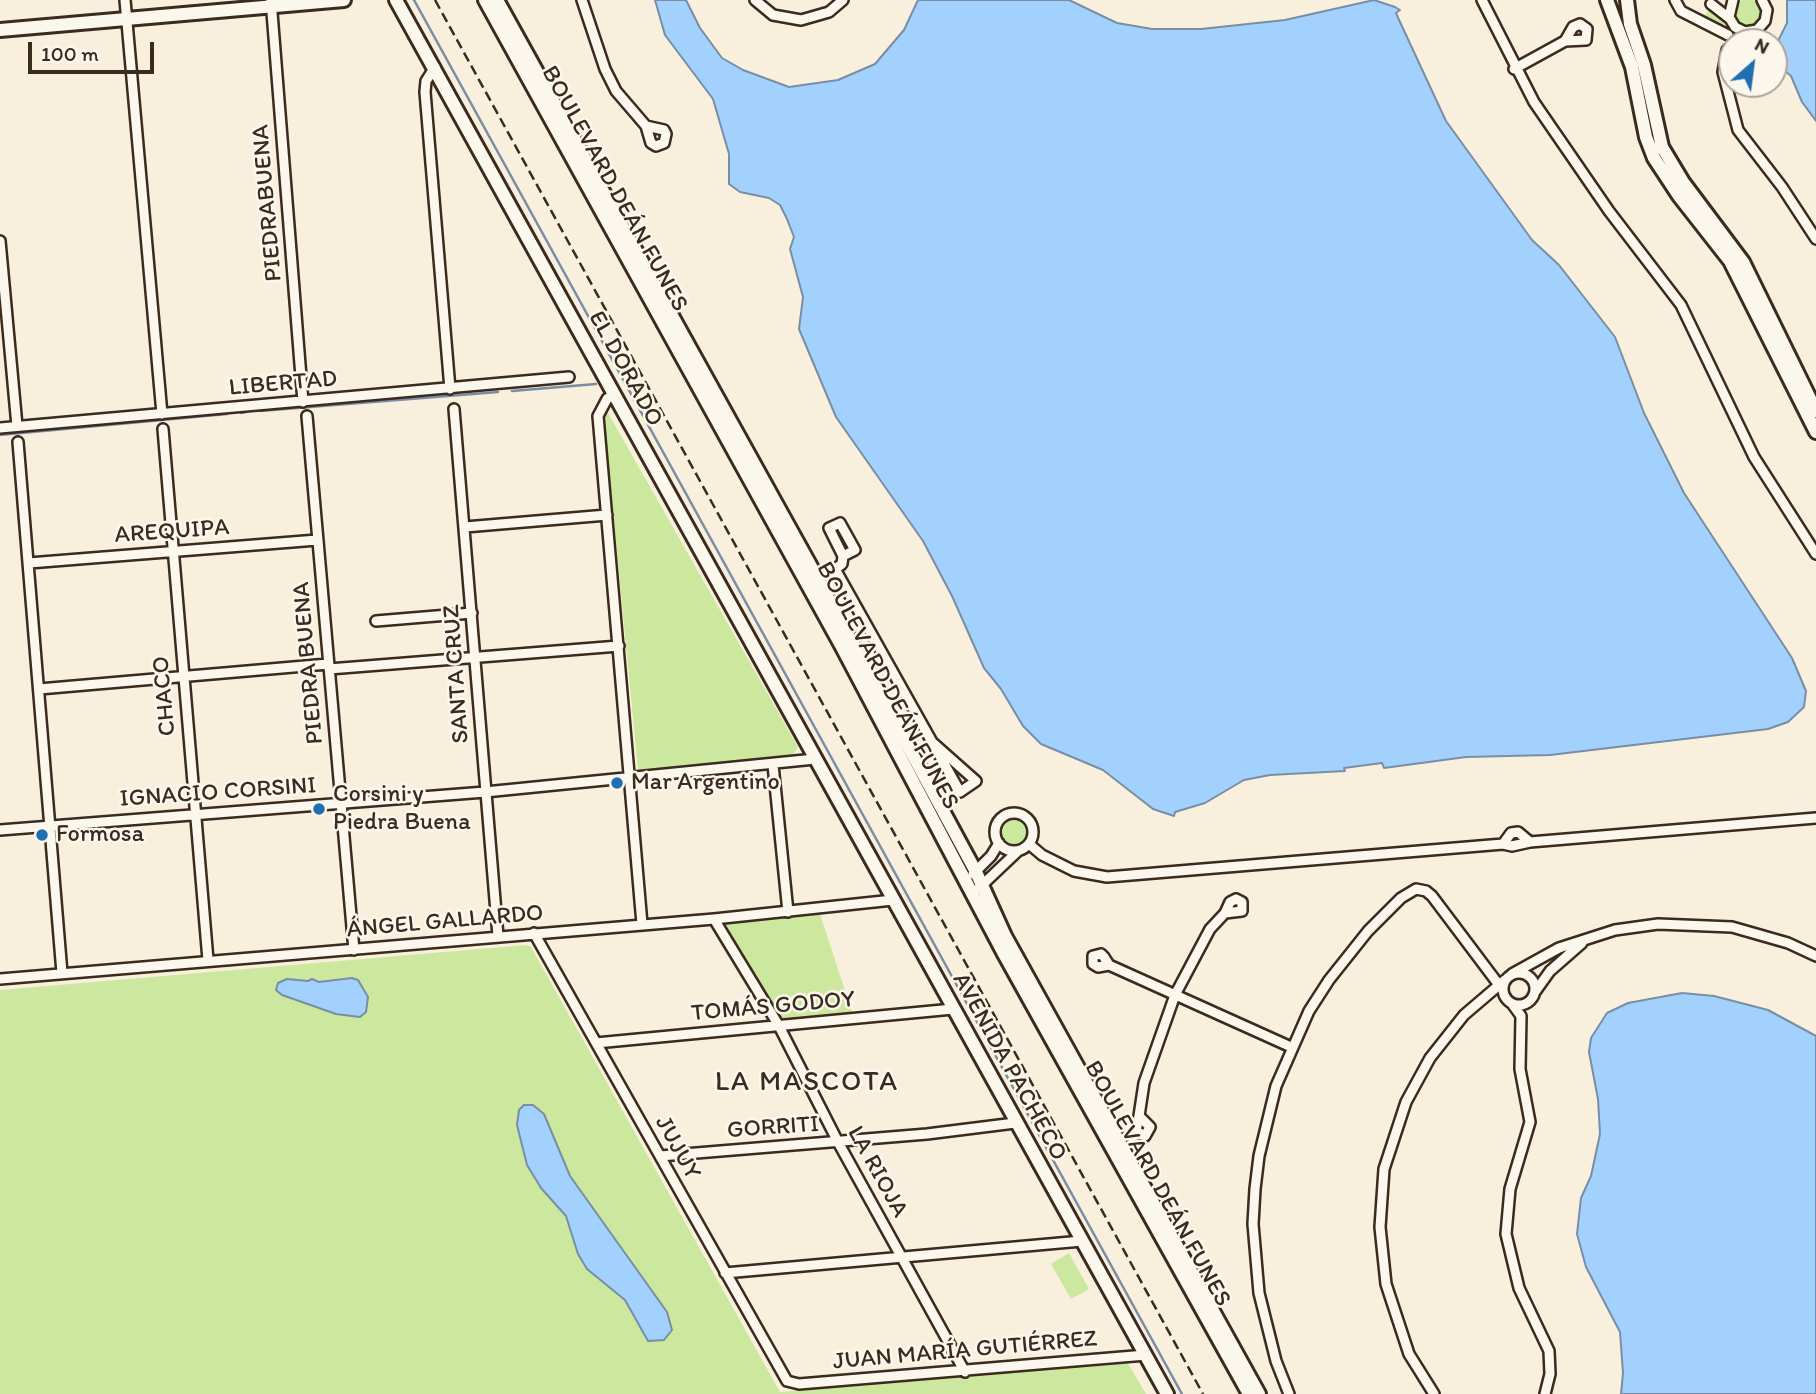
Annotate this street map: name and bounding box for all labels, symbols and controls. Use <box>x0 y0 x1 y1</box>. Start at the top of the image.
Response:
scale bar <box>32 28 158 72</box>
north arrow <box>1718 28 1788 98</box>
text: N <box>1751 33 1773 59</box>
text: 100 m <box>41 41 99 66</box>
street label: BOULEVARD DEÁN FUNES <box>534 61 694 317</box>
street label: PIEDRABUENA <box>247 123 289 283</box>
street label: EL DORADO <box>582 306 668 432</box>
street label: LIBERTAD <box>228 365 338 403</box>
street label: AREQUIPA <box>114 514 230 550</box>
street label: BOULEVARD DEÁN FUNES <box>809 557 965 815</box>
street label: PIEDRA BUENA <box>288 580 330 746</box>
street label: SANTA CRUZ <box>438 604 476 744</box>
street label: CHACO <box>147 655 183 737</box>
place label: Mar Argentino <box>631 769 780 797</box>
street label: IGNACIO CORSINI <box>119 772 317 814</box>
marker: Mar Argentino <box>609 775 625 791</box>
place label: Corsini y Piedra Buena <box>333 781 471 837</box>
marker: Corsini y Piedra Buena <box>311 801 327 817</box>
place label: Formosa <box>56 821 144 849</box>
marker: Formosa <box>34 827 50 843</box>
street label: ÁNGEL GALLARDO <box>345 899 545 945</box>
street label: AVENIDA PACHECO <box>945 968 1073 1166</box>
street label: TOMÁS GODOY <box>690 985 856 1029</box>
street label: BOULEVARD DEÁN FUNES <box>1077 1056 1237 1312</box>
district label: LA MASCOTA <box>715 1066 899 1100</box>
street label: GORRITI <box>726 1110 820 1146</box>
street label: JUJUY <box>648 1111 706 1185</box>
street label: LA RIOJA <box>840 1121 914 1223</box>
street label: JUAN MARÍA GUTIÉRREZ <box>832 1325 1098 1377</box>

